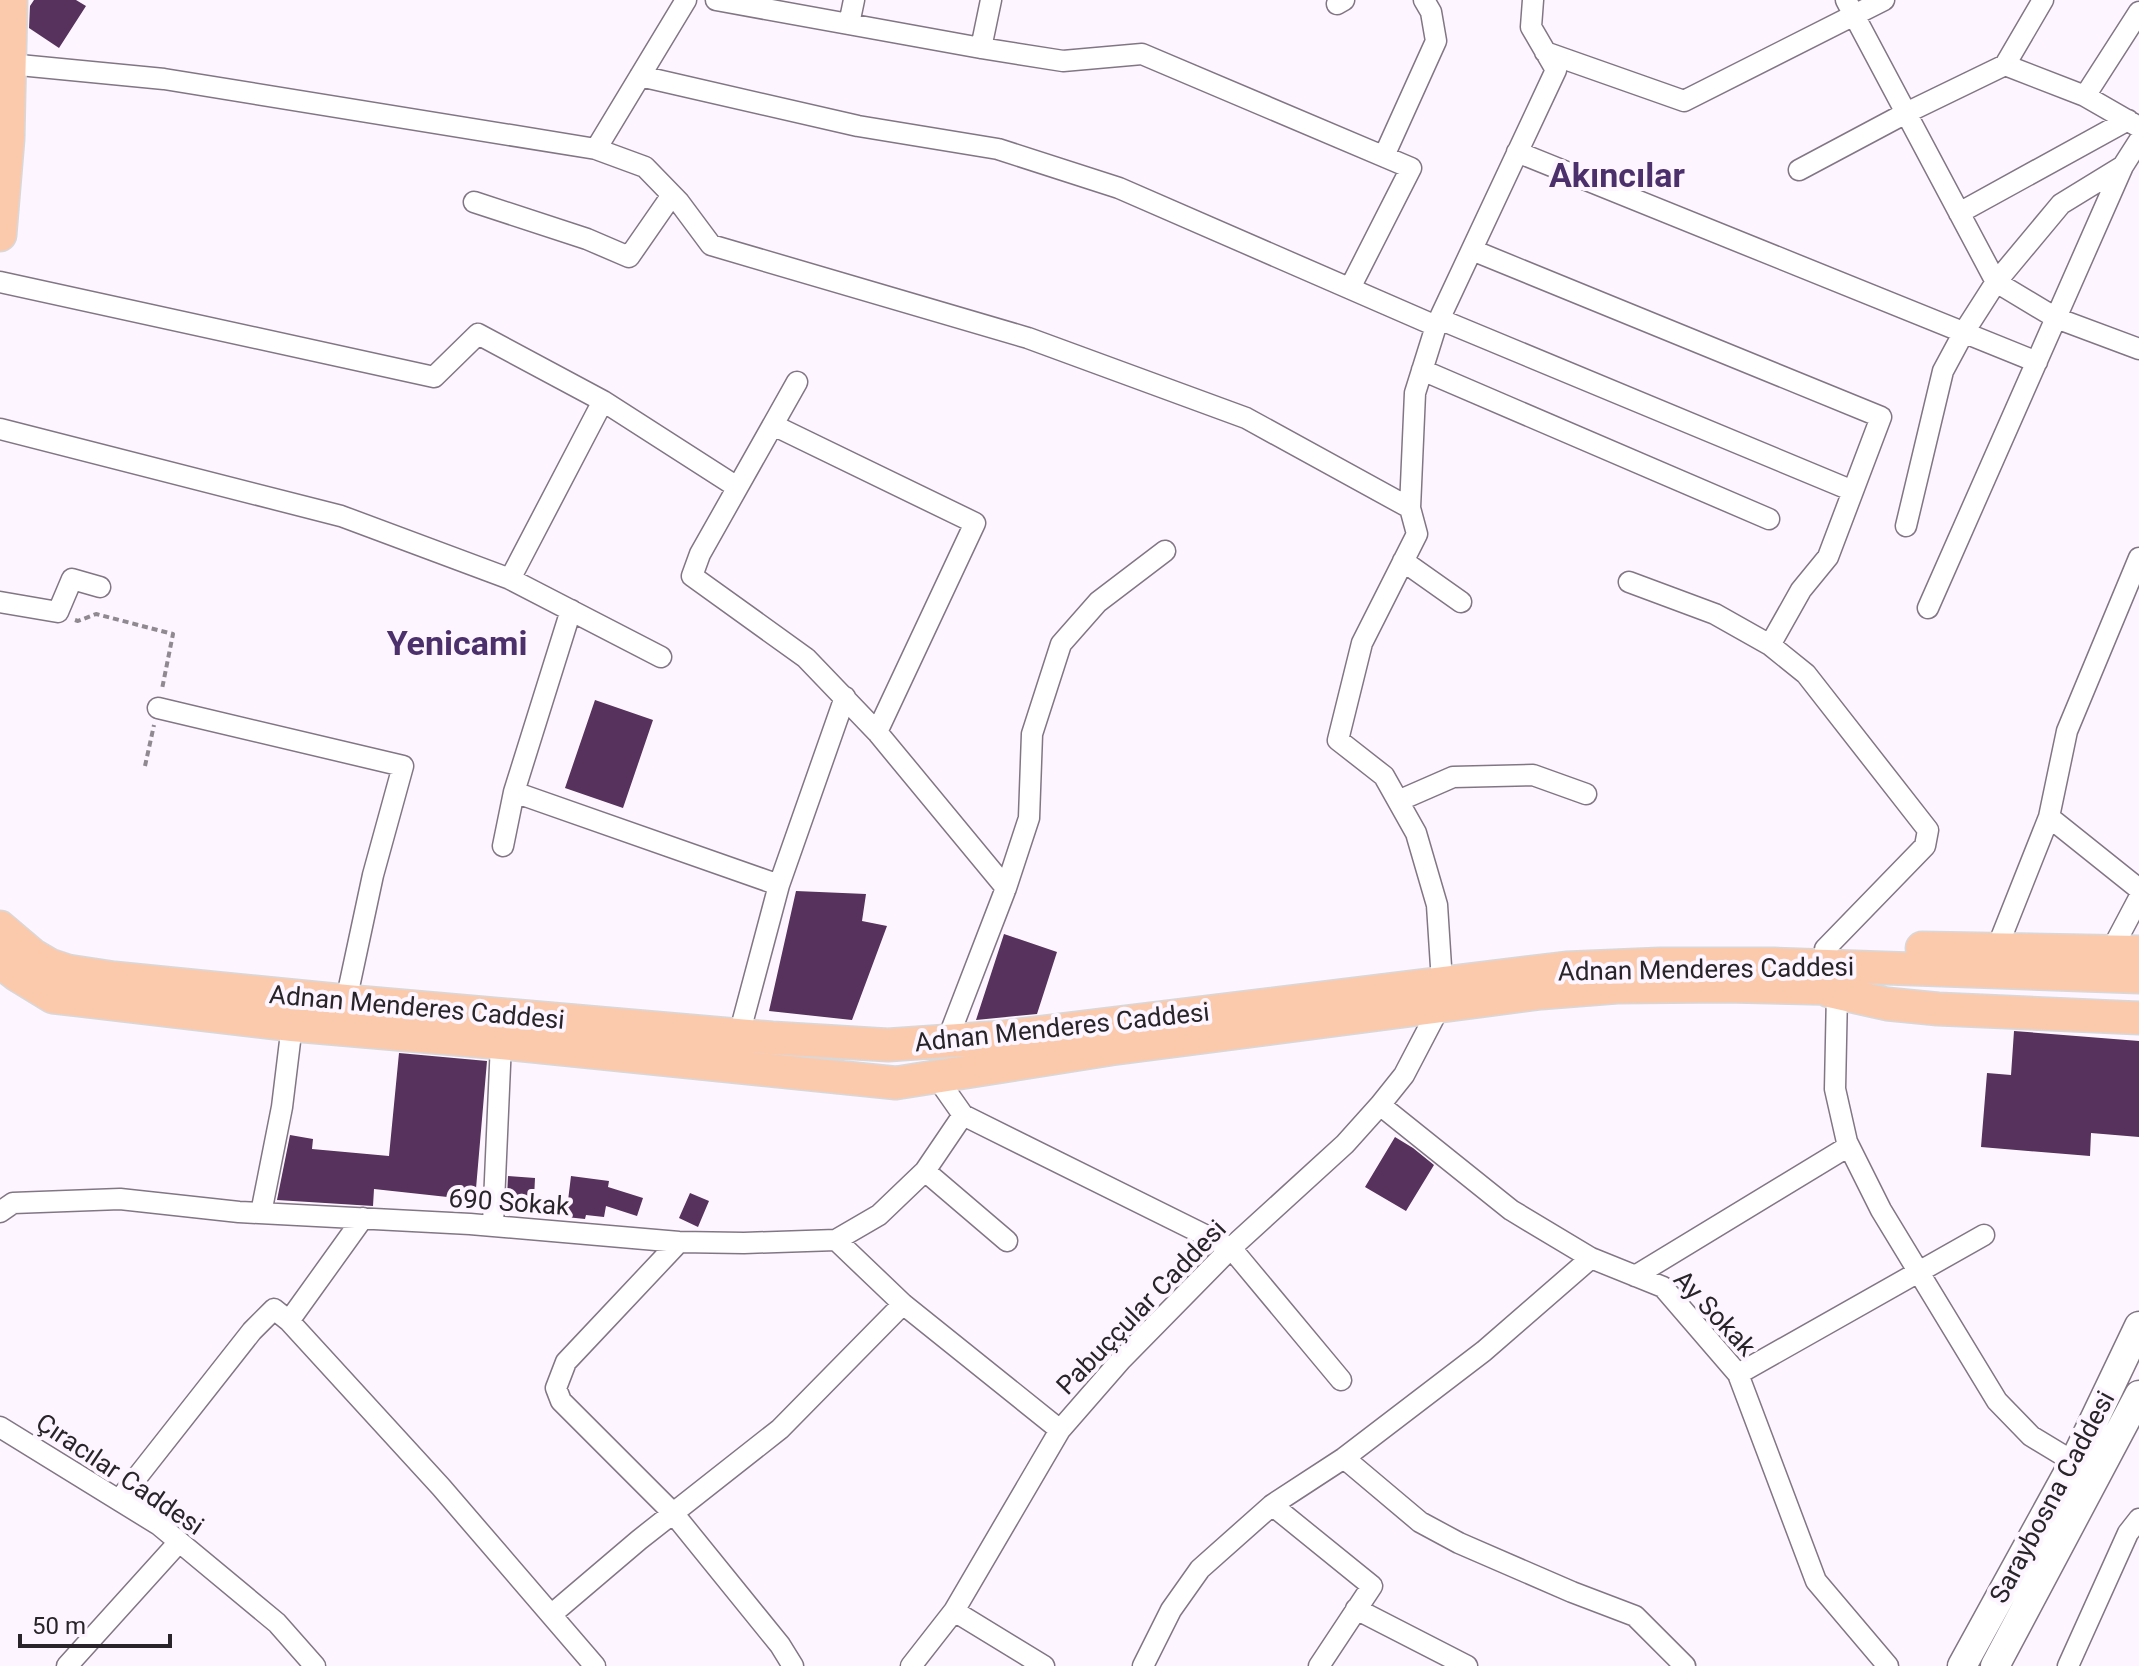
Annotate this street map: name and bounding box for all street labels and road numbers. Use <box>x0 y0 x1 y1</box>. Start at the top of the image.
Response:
street label: Adnan Menderes Caddesi <box>1558 951 1854 987</box>
street label: Adnan Menderes Caddesi <box>268 979 566 1035</box>
street label: Adnan Menderes Caddesi <box>913 997 1211 1057</box>
street label: 690 Sokak <box>448 1183 571 1221</box>
street label: Pabuççular Caddesi <box>1050 1214 1232 1400</box>
street label: Ay Sokak <box>1668 1264 1763 1363</box>
street label: Saraybosna Caddesi <box>1983 1386 2121 1608</box>
street label: Çıracılar Caddesi <box>31 1407 209 1541</box>

